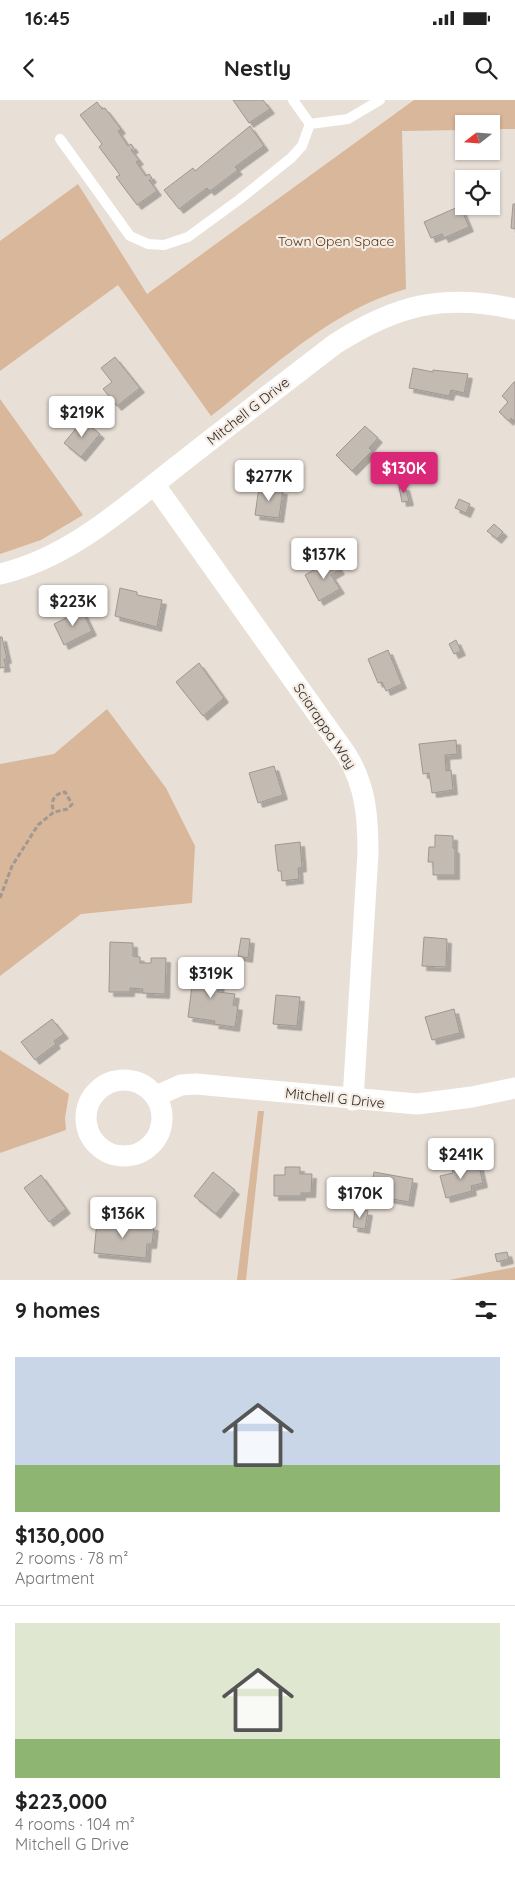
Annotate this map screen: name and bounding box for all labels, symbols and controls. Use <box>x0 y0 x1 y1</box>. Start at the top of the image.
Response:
text: 16:45 <box>25 6 70 30</box>
icon: back <box>15 54 43 82</box>
text: Nestly <box>224 54 291 82</box>
icon: search <box>472 54 500 82</box>
north arrow <box>455 115 500 160</box>
map controls <box>455 115 500 215</box>
button: locate <box>455 170 500 215</box>
park label: Town Open Space <box>278 232 394 250</box>
street label: Mitchell G Drive <box>203 373 293 449</box>
pin: $219K <box>47 396 117 438</box>
text: $219K <box>60 402 104 422</box>
pin: $130K <box>369 452 439 494</box>
text: $130K <box>382 458 426 478</box>
pin: $277K <box>234 460 304 502</box>
text: $277K <box>246 466 292 486</box>
pin: $137K <box>289 538 359 580</box>
text: $137K <box>302 544 346 564</box>
pin: $223K <box>38 584 108 627</box>
text: $223K <box>50 591 96 611</box>
street label: Sciarappa Way <box>290 680 360 772</box>
pin: $319K <box>176 956 246 999</box>
text: $319K <box>189 963 233 983</box>
street label: Mitchell G Drive <box>284 1084 386 1112</box>
pin: $241K <box>426 1138 496 1180</box>
text: $241K <box>439 1144 483 1164</box>
pin: $170K <box>325 1176 395 1219</box>
text: $170K <box>338 1183 382 1203</box>
pin: $136K <box>88 1196 158 1239</box>
text: $136K <box>101 1203 145 1223</box>
icon: filters <box>472 1296 500 1324</box>
text: 9 homes <box>15 1297 100 1323</box>
icon: home <box>213 1390 303 1480</box>
text: $130,000 <box>15 1522 104 1548</box>
text: 2 rooms · 78 m² <box>15 1548 128 1568</box>
text: Apartment <box>15 1568 95 1588</box>
icon: home <box>213 1655 303 1745</box>
text: $223,000 <box>15 1788 107 1814</box>
text: 4 rooms · 104 m² <box>15 1814 135 1834</box>
text: Mitchell G Drive <box>15 1834 129 1854</box>

